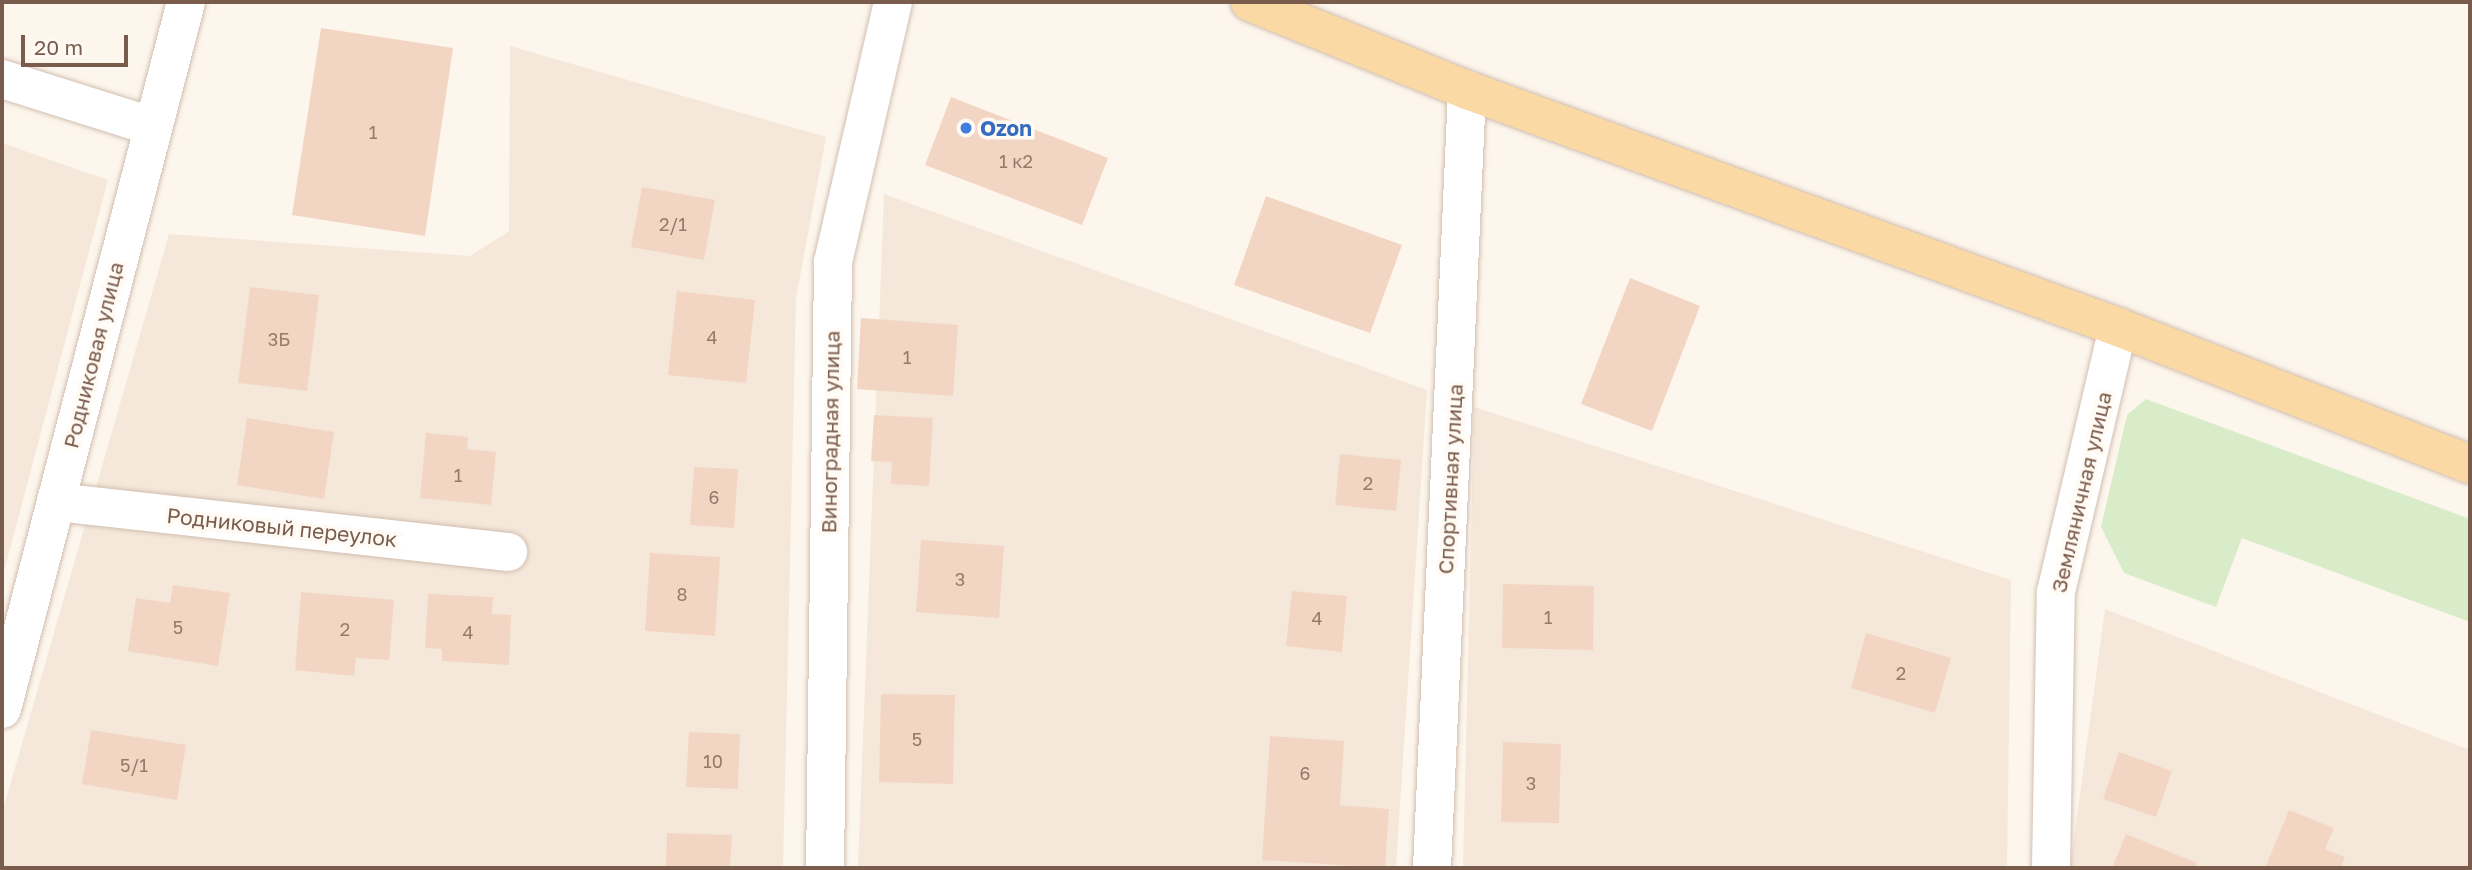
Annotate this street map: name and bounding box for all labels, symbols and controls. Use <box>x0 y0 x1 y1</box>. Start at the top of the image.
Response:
scale bar <box>24 21 131 65</box>
text: 20 m <box>34 34 83 60</box>
place label: Ozon <box>980 115 1032 141</box>
marker: Ozon <box>958 120 974 136</box>
house number: 1 <box>369 121 377 143</box>
house number: 1 к2 <box>999 150 1033 172</box>
house number: 2/1 <box>659 213 687 235</box>
street label: Родниковая улица <box>58 259 128 451</box>
house number: 4 <box>707 326 717 348</box>
house number: 3Б <box>268 328 290 350</box>
street label: Виноградная улица <box>816 330 844 534</box>
house number: 1 <box>903 346 911 368</box>
street label: Спортивная улица <box>1432 383 1468 575</box>
street label: Земляничная улица <box>2046 389 2116 595</box>
house number: 1 <box>454 464 462 486</box>
house number: 2 <box>1363 472 1373 494</box>
house number: 6 <box>709 486 719 508</box>
street label: Родниковый переулок <box>166 502 398 552</box>
house number: 3 <box>955 568 965 590</box>
house number: 8 <box>677 583 687 605</box>
house number: 1 <box>1544 606 1552 628</box>
house number: 4 <box>1312 607 1322 629</box>
house number: 5 <box>173 616 183 638</box>
house number: 2 <box>340 618 350 640</box>
house number: 4 <box>463 621 473 643</box>
house number: 2 <box>1896 662 1906 684</box>
house number: 5 <box>912 728 922 750</box>
house number: 10 <box>703 750 723 772</box>
house number: 5/1 <box>120 754 148 776</box>
house number: 6 <box>1300 762 1310 784</box>
house number: 3 <box>1526 772 1536 794</box>

